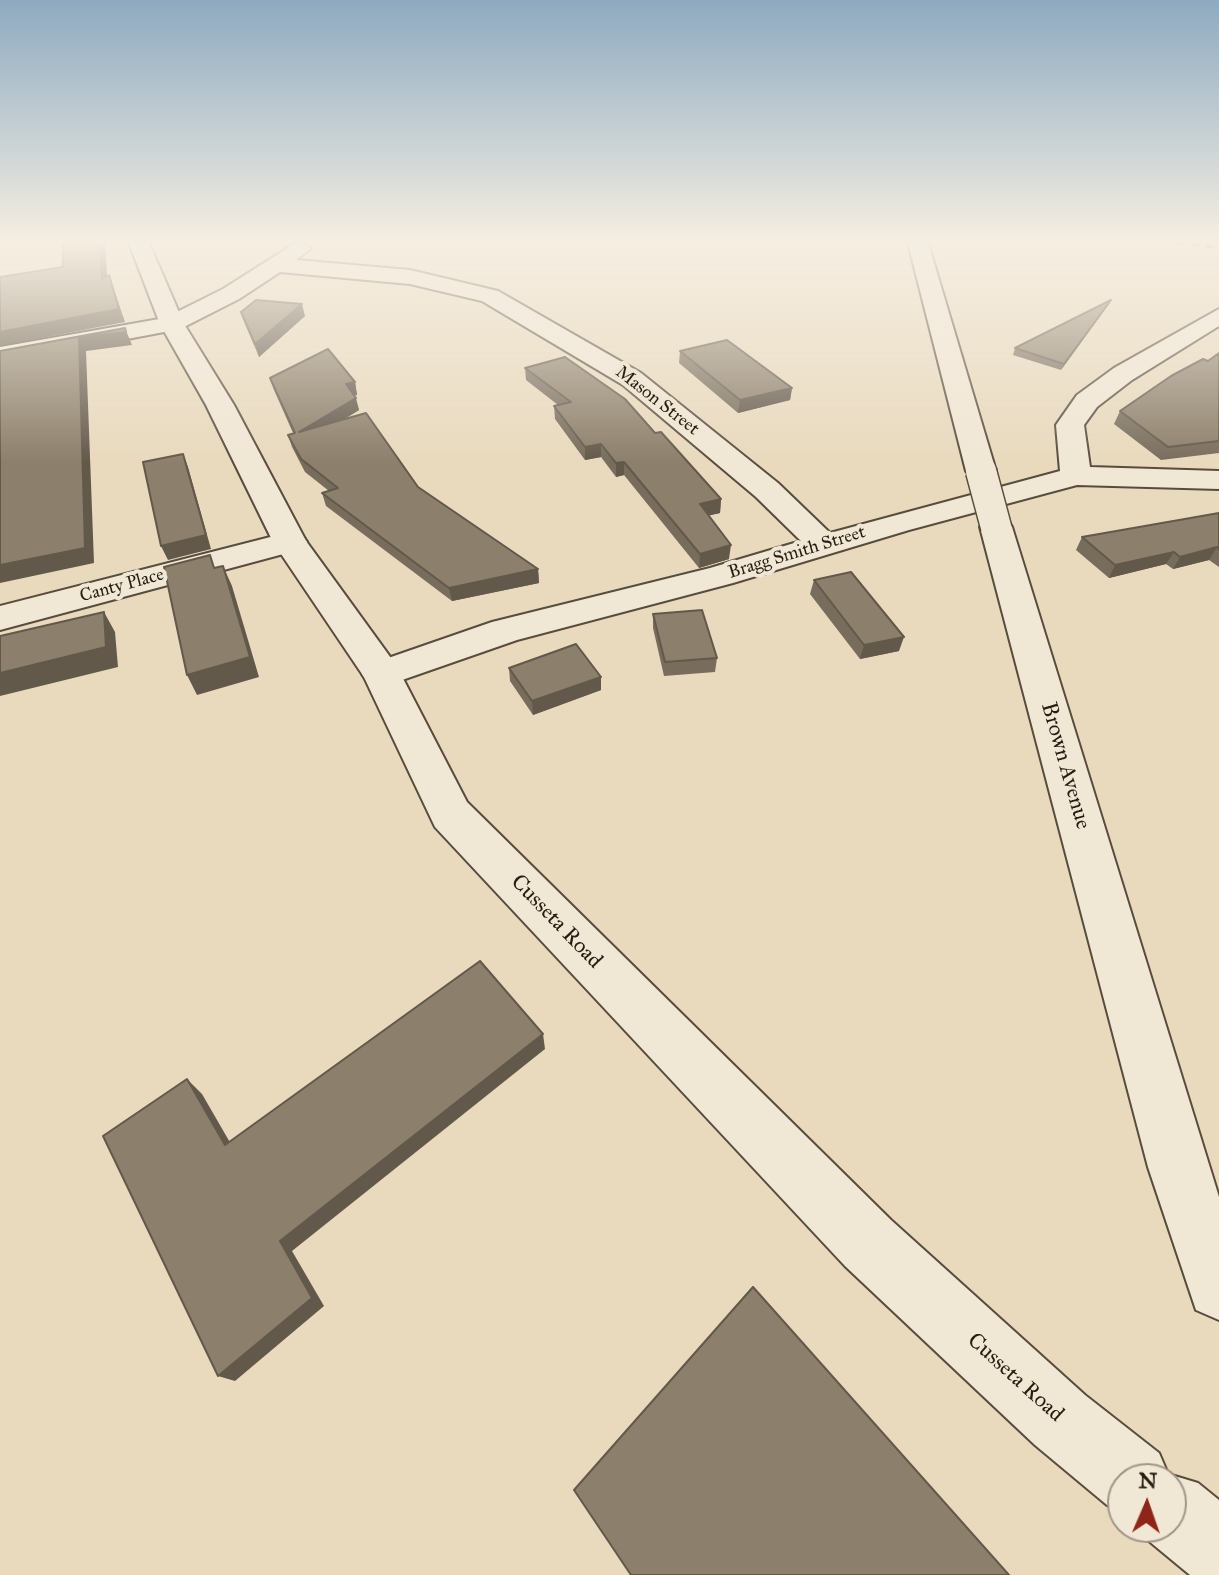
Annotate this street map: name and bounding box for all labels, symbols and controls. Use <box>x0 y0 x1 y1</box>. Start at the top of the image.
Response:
street label: Mason Street <box>611 362 703 440</box>
street label: Bragg Smith Street <box>726 522 868 584</box>
street label: Canty Place <box>78 564 166 608</box>
street label: Brown Avenue <box>1034 699 1096 833</box>
street label: Cusseta Road <box>505 869 607 975</box>
street label: Cusseta Road <box>961 1328 1069 1428</box>
north arrow <box>1107 1463 1187 1543</box>
text: N <box>1138 1467 1158 1494</box>

